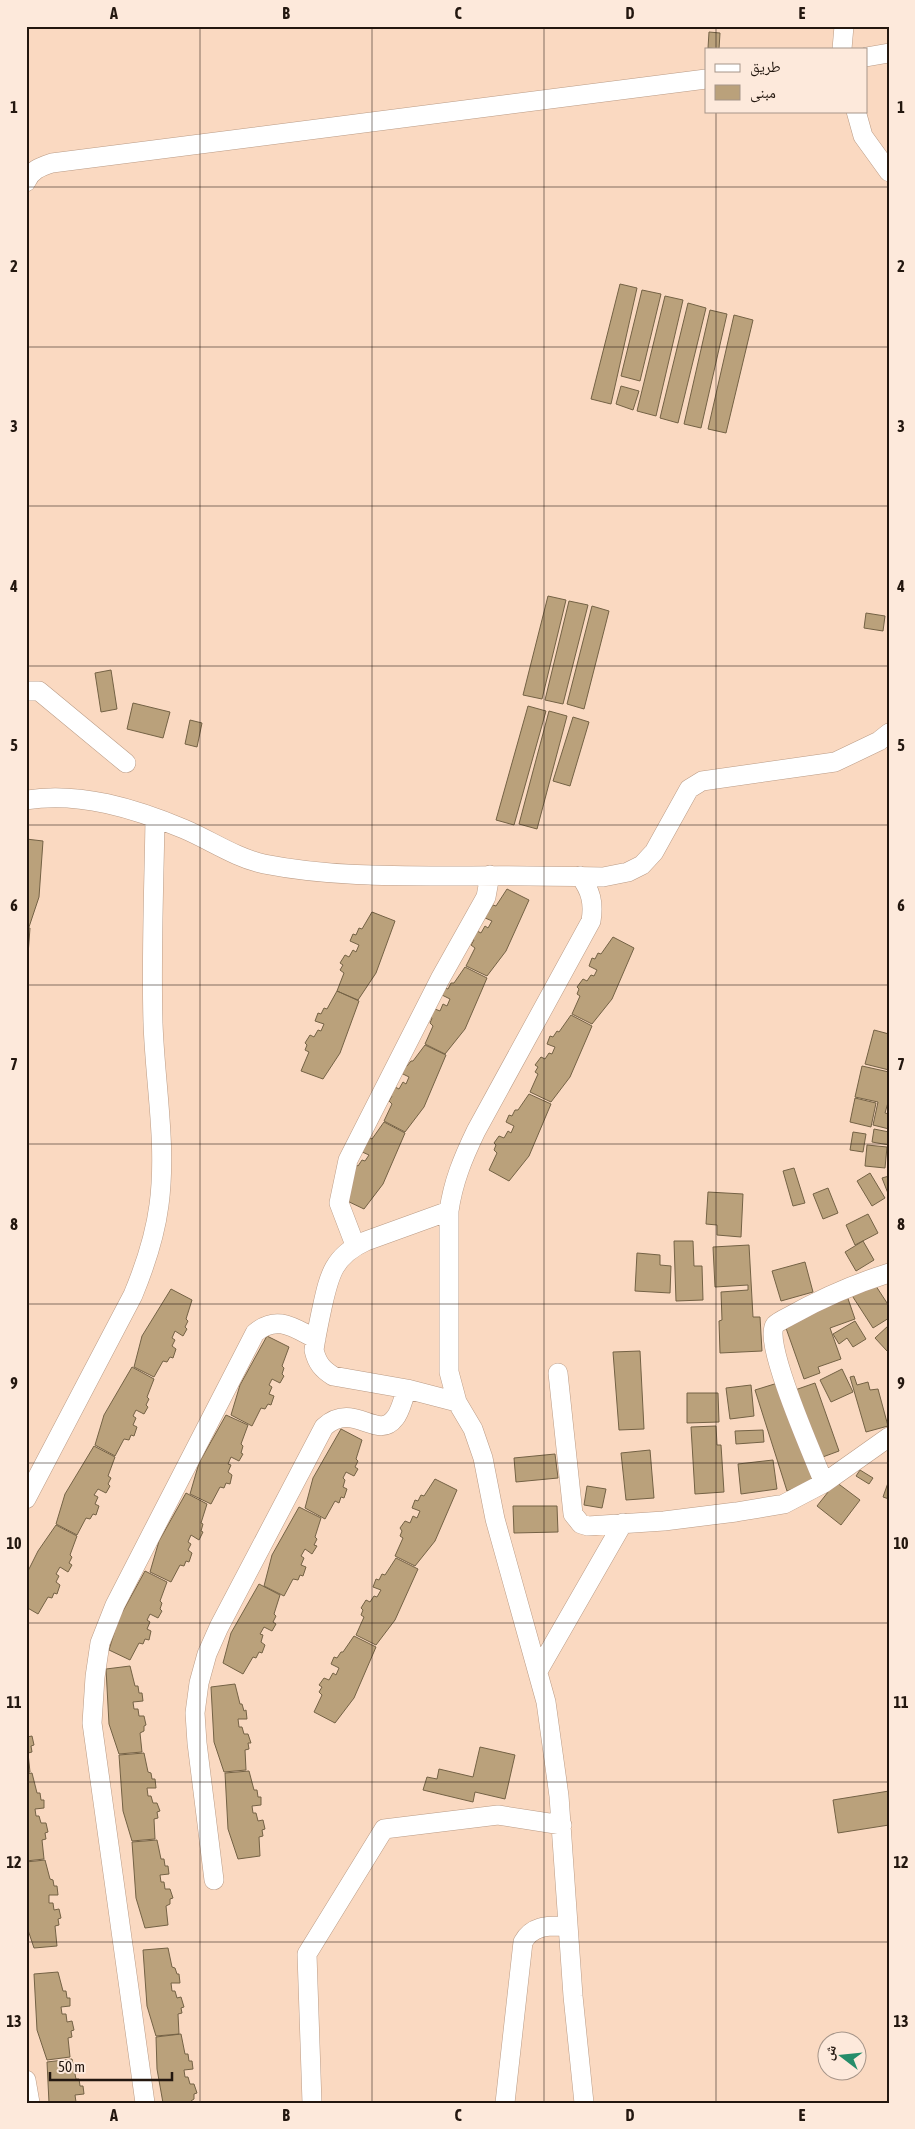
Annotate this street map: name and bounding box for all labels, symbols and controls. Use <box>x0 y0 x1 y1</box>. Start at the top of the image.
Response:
text: A <box>109 4 118 22</box>
text: B <box>282 4 290 22</box>
text: C <box>454 4 462 22</box>
text: D <box>626 4 635 22</box>
text: E <box>799 4 806 22</box>
legend <box>705 48 868 112</box>
text: طريق <box>750 58 781 77</box>
text: مبنى <box>750 84 776 103</box>
text: 1 <box>10 98 18 116</box>
text: 1 <box>897 98 905 116</box>
text: 2 <box>10 257 18 275</box>
text: 2 <box>897 257 905 275</box>
text: 3 <box>10 417 18 435</box>
text: 3 <box>897 417 905 435</box>
text: 4 <box>9 577 18 595</box>
text: 4 <box>896 577 905 595</box>
text: 5 <box>10 736 18 754</box>
text: 5 <box>897 736 905 754</box>
text: 6 <box>10 896 18 914</box>
text: 6 <box>897 896 905 914</box>
text: 7 <box>10 1055 18 1073</box>
text: 7 <box>897 1055 905 1073</box>
text: 8 <box>10 1215 18 1233</box>
text: 8 <box>897 1215 905 1233</box>
text: 9 <box>10 1374 18 1392</box>
text: 9 <box>897 1374 905 1392</box>
text: 10 <box>6 1534 22 1552</box>
text: 10 <box>893 1534 909 1552</box>
text: 11 <box>6 1693 22 1711</box>
text: 11 <box>893 1693 909 1711</box>
text: 12 <box>6 1853 22 1871</box>
text: 12 <box>893 1853 909 1871</box>
text: 13 <box>6 2012 22 2030</box>
text: 13 <box>893 2012 909 2030</box>
north arrow <box>818 2032 868 2082</box>
text: ش <box>820 2043 840 2062</box>
scale bar <box>50 2049 172 2081</box>
text: 50 m <box>58 2058 85 2075</box>
text: A <box>109 2106 118 2124</box>
text: B <box>282 2106 290 2124</box>
text: C <box>454 2106 462 2124</box>
text: D <box>626 2106 635 2124</box>
text: E <box>799 2106 806 2124</box>

